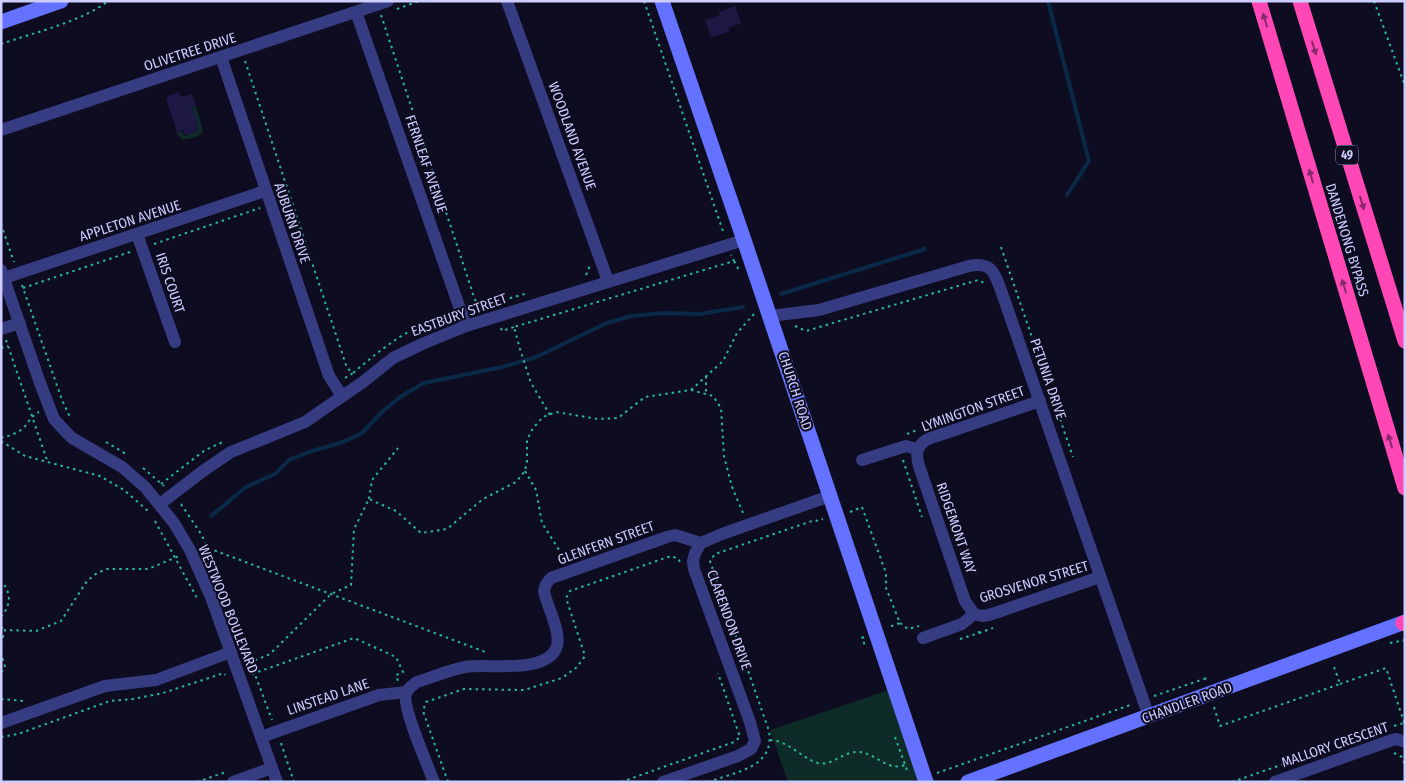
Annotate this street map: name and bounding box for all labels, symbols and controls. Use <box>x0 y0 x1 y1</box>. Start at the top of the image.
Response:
one-way arrow <box>1260 13 1268 28</box>
street label: OLIVETREE DRIVE <box>142 29 239 75</box>
one-way arrow <box>1311 40 1319 55</box>
street label: WOODLAND AVENUE <box>545 80 600 193</box>
street label: FERNLEAF AVENUE <box>401 113 451 216</box>
road number: 49 <box>1336 146 1358 164</box>
one-way arrow <box>1307 169 1315 184</box>
street label: AUBURN DRIVE <box>270 181 314 266</box>
street label: DANDENONG BYPASS <box>1322 181 1372 299</box>
street label: APPLETON AVENUE <box>77 196 183 245</box>
one-way arrow <box>1359 196 1367 211</box>
street label: IRIS COURT <box>152 251 188 316</box>
one-way arrow <box>1339 278 1347 293</box>
street label: EASTBURY STREET <box>409 290 510 340</box>
street label: PETUNIA DRIVE <box>1026 336 1070 422</box>
street label: CHURCH ROAD <box>774 349 816 433</box>
street label: LYMINGTON STREET <box>919 382 1027 436</box>
one-way arrow <box>1386 434 1394 449</box>
street label: RIDGEMONT WAY <box>932 480 980 576</box>
street label: GLENFERN STREET <box>555 517 657 568</box>
street label: WESTWOOD BOULEVARD <box>194 542 262 676</box>
street label: GROSVENOR STREET <box>977 557 1091 607</box>
street label: CLARENDON DRIVE <box>703 568 755 673</box>
street label: LINSTEAD LANE <box>285 675 372 719</box>
street label: CHANDLER ROAD <box>1139 679 1235 727</box>
street label: MALLORY CRESCENT <box>1279 719 1391 771</box>

